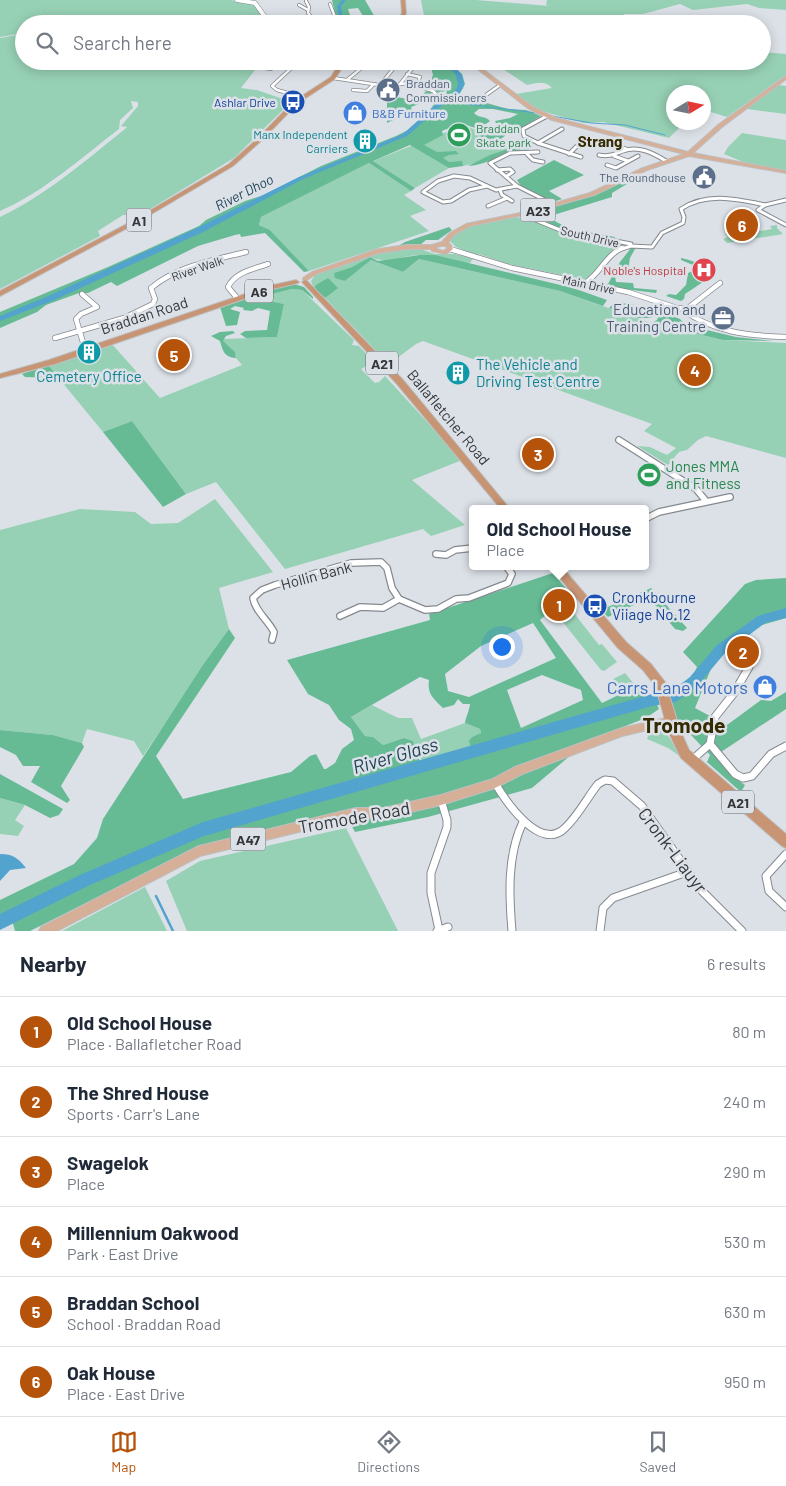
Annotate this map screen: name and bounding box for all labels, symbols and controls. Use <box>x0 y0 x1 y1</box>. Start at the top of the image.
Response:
search box <box>15 15 771 70</box>
icon: search <box>33 29 61 57</box>
text: Search here <box>73 31 172 54</box>
place label: Braddan Commissioners <box>406 76 487 104</box>
public building icon: Braddan Commissioners <box>375 77 401 103</box>
north arrow <box>666 85 711 130</box>
bus stop icon: Ashlar Drive <box>280 89 306 115</box>
place label: Ashlar Drive <box>214 95 276 109</box>
shop icon: B&B Furniture <box>342 100 368 126</box>
place label: B&B Furniture <box>372 106 446 120</box>
place label: Braddan Skate park <box>476 121 531 149</box>
sports icon: Braddan Skate park <box>446 122 472 148</box>
place label: Manx Independent Carriers <box>253 127 348 155</box>
building icon: Manx Independent Carriers <box>352 128 378 154</box>
district label: Strang <box>578 132 622 150</box>
public building icon: The Roundhouse <box>691 164 717 190</box>
water label: River Dhoo <box>212 170 276 214</box>
place label: The Roundhouse <box>599 170 686 184</box>
road number: A23 <box>520 198 556 222</box>
pin: 6 <box>726 206 758 244</box>
road number: A1 <box>126 208 152 232</box>
street label: South Drive <box>559 222 621 250</box>
street label: River Walk <box>169 253 225 283</box>
hospital icon: Noble's Hospital <box>691 257 717 283</box>
place label: Noble's Hospital <box>603 263 686 277</box>
street label: Main Drive <box>561 272 617 296</box>
road number: A6 <box>245 280 273 302</box>
street label: Braddan Road <box>98 292 190 338</box>
place label: Education and Training Centre <box>606 300 706 335</box>
office icon: Education and Training Centre <box>710 305 736 331</box>
pin: 5 <box>158 336 190 374</box>
building icon: Cemetery Office <box>76 339 102 365</box>
pin: 4 <box>679 351 711 389</box>
road number: A21 <box>366 352 398 374</box>
place label: The Vehicle and Driving Test Centre <box>476 355 600 390</box>
building icon: The Vehicle and Driving Test Centre <box>445 360 471 386</box>
street label: Ballafletcher Road <box>404 366 494 468</box>
place label: Cemetery Office <box>36 367 142 385</box>
pin: 3 <box>522 435 554 473</box>
place label: Jones MMA and Fitness <box>666 457 741 492</box>
sports icon: Jones MMA and Fitness <box>636 462 662 488</box>
popup <box>469 505 649 570</box>
text: Old School House <box>486 517 632 540</box>
text: Place <box>486 540 525 559</box>
street label: Hollin Bank <box>279 557 354 593</box>
pin: 1 <box>543 586 575 624</box>
place label: Cronkbourne Viiage No.12 <box>612 588 696 623</box>
bus stop icon: Cronkbourne Viiage No.12 <box>582 593 608 619</box>
pin: 2 <box>727 633 759 671</box>
your location <box>489 634 515 660</box>
shop icon: Carrs Lane Motors <box>752 674 778 700</box>
place label: Carrs Lane Motors <box>607 676 748 698</box>
district label: Tromode <box>642 712 726 737</box>
water label: River Glass <box>350 732 440 778</box>
road number: A21 <box>722 790 754 814</box>
street label: Tromode Road <box>296 796 412 838</box>
street label: Cronk-Liauyr <box>634 803 712 897</box>
road number: A47 <box>230 828 266 851</box>
text: Nearby <box>20 951 86 976</box>
text: 6 results <box>707 954 766 973</box>
text: Old School House <box>67 1011 212 1034</box>
text: 1 <box>33 1022 39 1041</box>
text: 80 m <box>732 1022 766 1041</box>
text: Place · Ballafletcher Road <box>67 1034 242 1053</box>
text: The Shred House <box>67 1081 209 1104</box>
text: 2 <box>32 1092 40 1111</box>
text: 240 m <box>723 1092 766 1111</box>
text: Sports · Carr's Lane <box>67 1104 200 1123</box>
text: Swagelok <box>67 1151 149 1174</box>
text: 3 <box>32 1162 40 1181</box>
text: 290 m <box>724 1162 766 1181</box>
text: Place <box>67 1174 105 1193</box>
text: Millennium Oakwood <box>67 1221 239 1244</box>
text: 4 <box>31 1232 41 1251</box>
text: 530 m <box>724 1232 766 1251</box>
text: Park · East Drive <box>67 1244 178 1263</box>
text: Braddan School <box>67 1291 199 1314</box>
text: 5 <box>32 1302 40 1321</box>
text: 630 m <box>724 1302 766 1321</box>
text: School · Braddan Road <box>67 1314 221 1333</box>
text: Oak House <box>67 1361 155 1384</box>
text: 6 <box>32 1372 40 1391</box>
text: 950 m <box>724 1372 766 1391</box>
text: Place · East Drive <box>67 1384 185 1403</box>
tab: Map <box>110 1428 138 1475</box>
tab: Directions <box>357 1428 420 1475</box>
tab: Saved <box>639 1428 676 1475</box>

